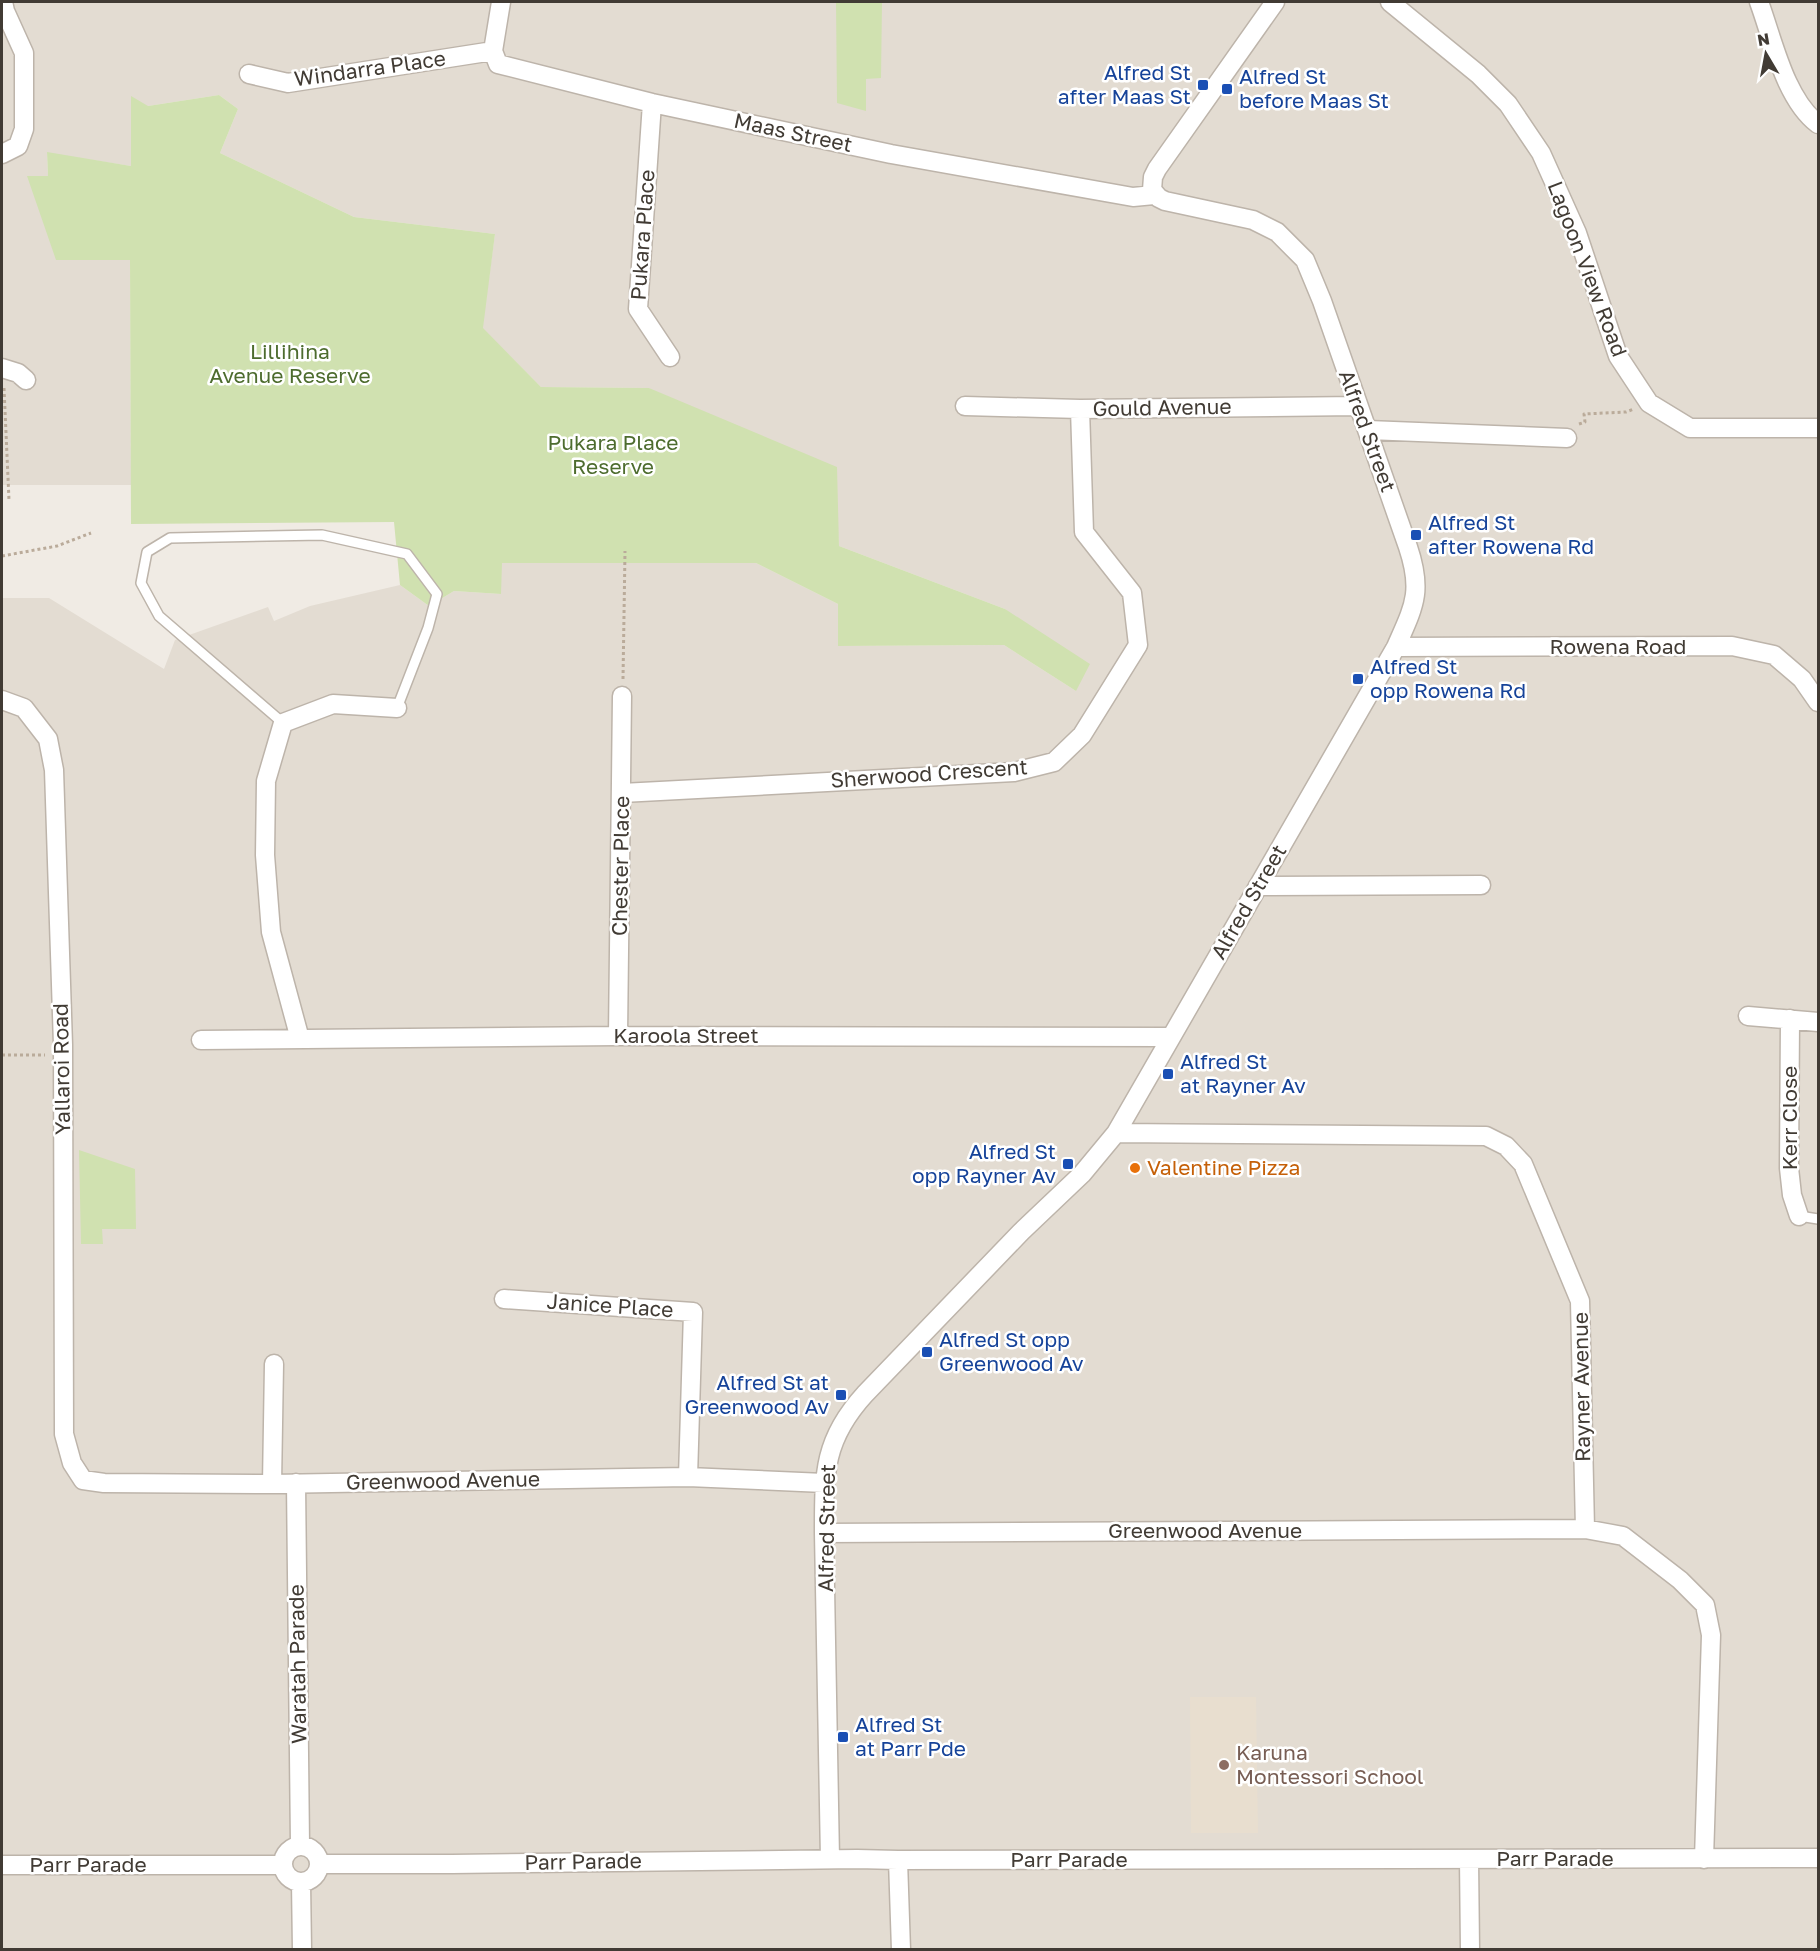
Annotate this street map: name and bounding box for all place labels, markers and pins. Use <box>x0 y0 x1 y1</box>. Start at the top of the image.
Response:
place label: Alfred St after Maas St <box>1058 59 1191 109</box>
place label: Alfred St before Maas St <box>1239 63 1389 113</box>
marker: Alfred St after Maas St <box>1196 78 1210 92</box>
marker: Alfred St before Maas St <box>1220 82 1234 96</box>
place label: Alfred St after Rowena Rd <box>1428 509 1594 559</box>
marker: Alfred St after Rowena Rd <box>1409 528 1423 542</box>
place label: Alfred St opp Rowena Rd <box>1370 653 1526 703</box>
marker: Alfred St opp Rowena Rd <box>1351 672 1365 686</box>
place label: Alfred St at Rayner Av <box>1180 1048 1306 1098</box>
marker: Alfred St at Rayner Av <box>1161 1067 1175 1081</box>
place label: Alfred St opp Rayner Av <box>912 1138 1056 1188</box>
place label: Valentine Pizza <box>1147 1154 1300 1180</box>
marker: Alfred St opp Rayner Av <box>1061 1157 1075 1171</box>
marker: Valentine Pizza <box>1128 1161 1142 1175</box>
place label: Alfred St opp Greenwood Av <box>939 1326 1084 1376</box>
marker: Alfred St opp Greenwood Av <box>920 1345 934 1359</box>
place label: Alfred St at Greenwood Av <box>684 1369 829 1419</box>
marker: Alfred St at Greenwood Av <box>834 1388 848 1402</box>
place label: Alfred St at Parr Pde <box>855 1711 966 1761</box>
marker: Alfred St at Parr Pde <box>836 1730 850 1744</box>
place label: Karuna Montessori School <box>1236 1739 1424 1789</box>
marker: Karuna Montessori School <box>1217 1758 1231 1772</box>

